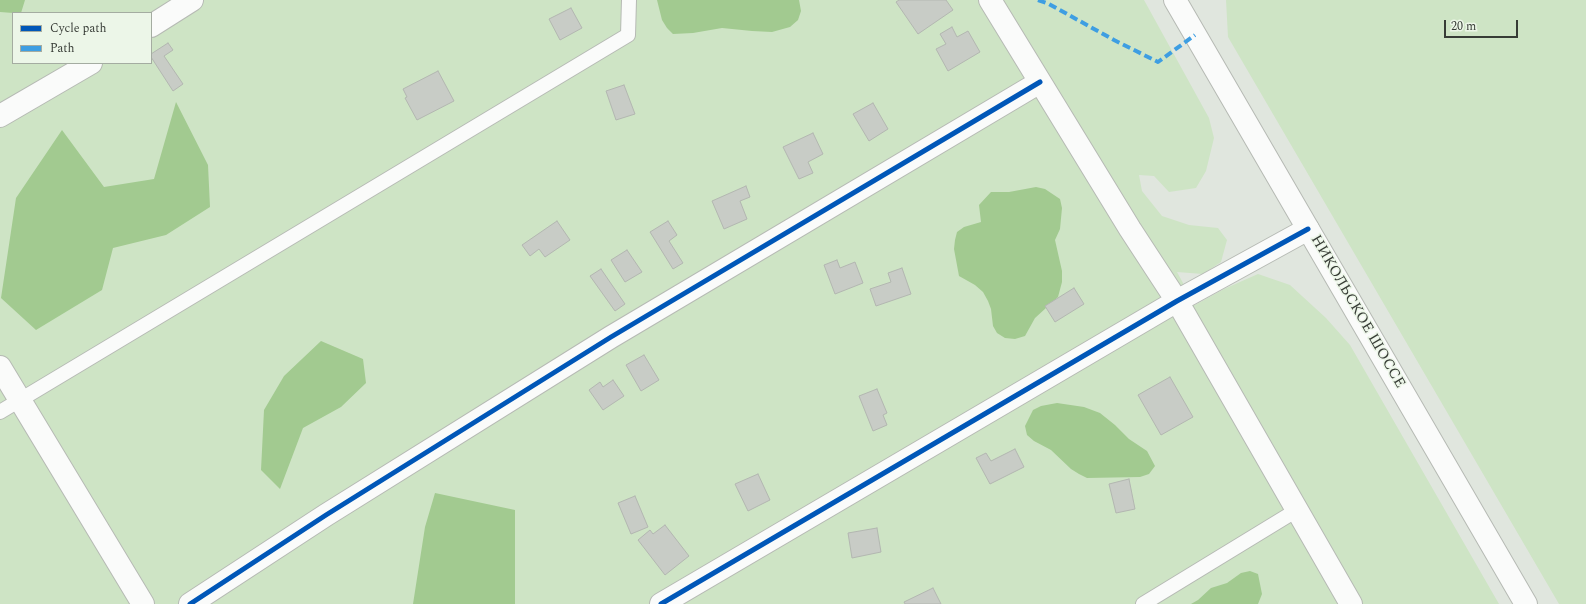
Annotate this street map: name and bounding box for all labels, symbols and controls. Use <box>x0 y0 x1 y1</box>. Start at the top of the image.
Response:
legend <box>12 12 152 64</box>
scale bar <box>1446 12 1520 38</box>
text: 20 m <box>1451 17 1476 36</box>
text: Cycle path <box>50 19 107 38</box>
text: Path <box>50 39 75 58</box>
street label: НИКОЛЬСКОЕ ШОССЕ <box>1306 232 1408 392</box>

